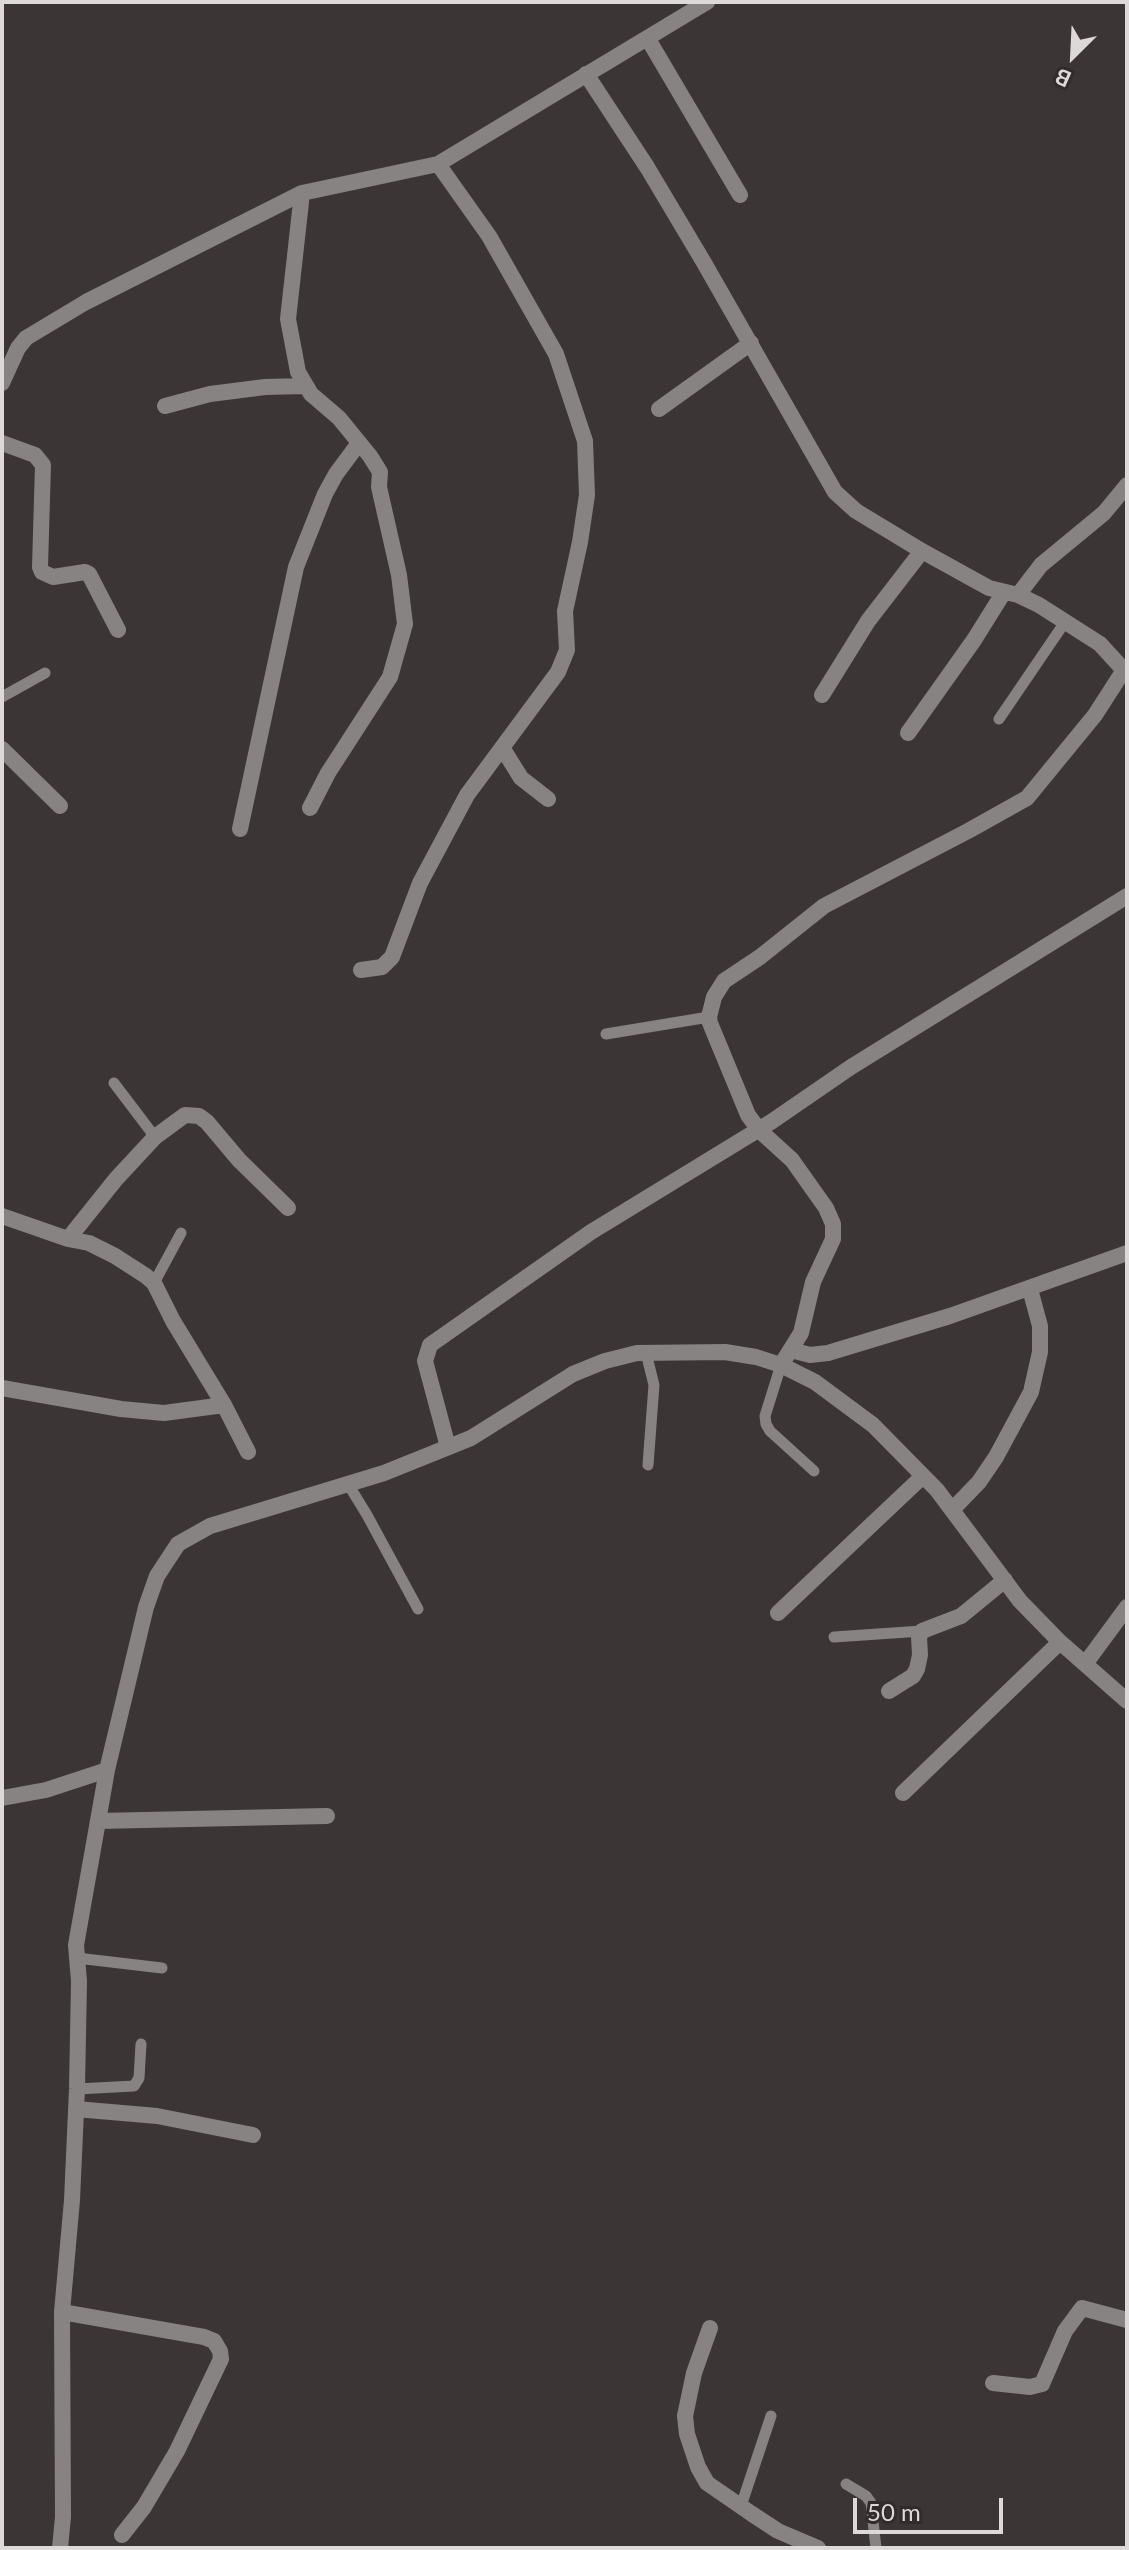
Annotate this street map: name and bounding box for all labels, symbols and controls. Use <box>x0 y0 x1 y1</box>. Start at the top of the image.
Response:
north arrow <box>1033 16 1113 96</box>
text: B <box>1051 63 1075 94</box>
scale bar <box>857 2482 1007 2532</box>
text: 50 m <box>867 2497 921 2526</box>

